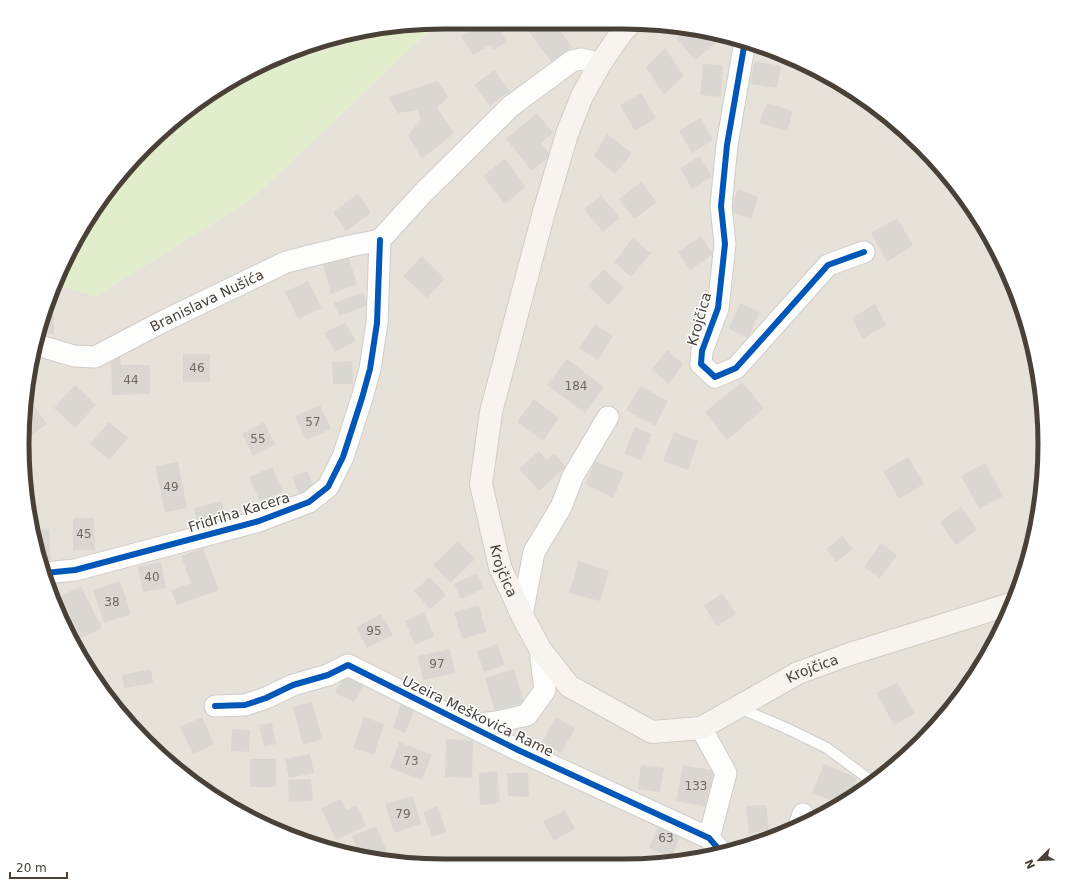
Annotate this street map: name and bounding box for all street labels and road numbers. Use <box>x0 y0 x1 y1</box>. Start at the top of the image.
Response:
street label: Branislava Nušića <box>147 266 266 335</box>
street label: Krojčica <box>684 290 714 348</box>
street label: Fridriha Kacera <box>186 489 292 535</box>
street label: Krojčica <box>487 543 521 600</box>
street label: Krojčica <box>783 651 840 686</box>
street label: Uzeira Meškovića Rame <box>400 672 556 760</box>

